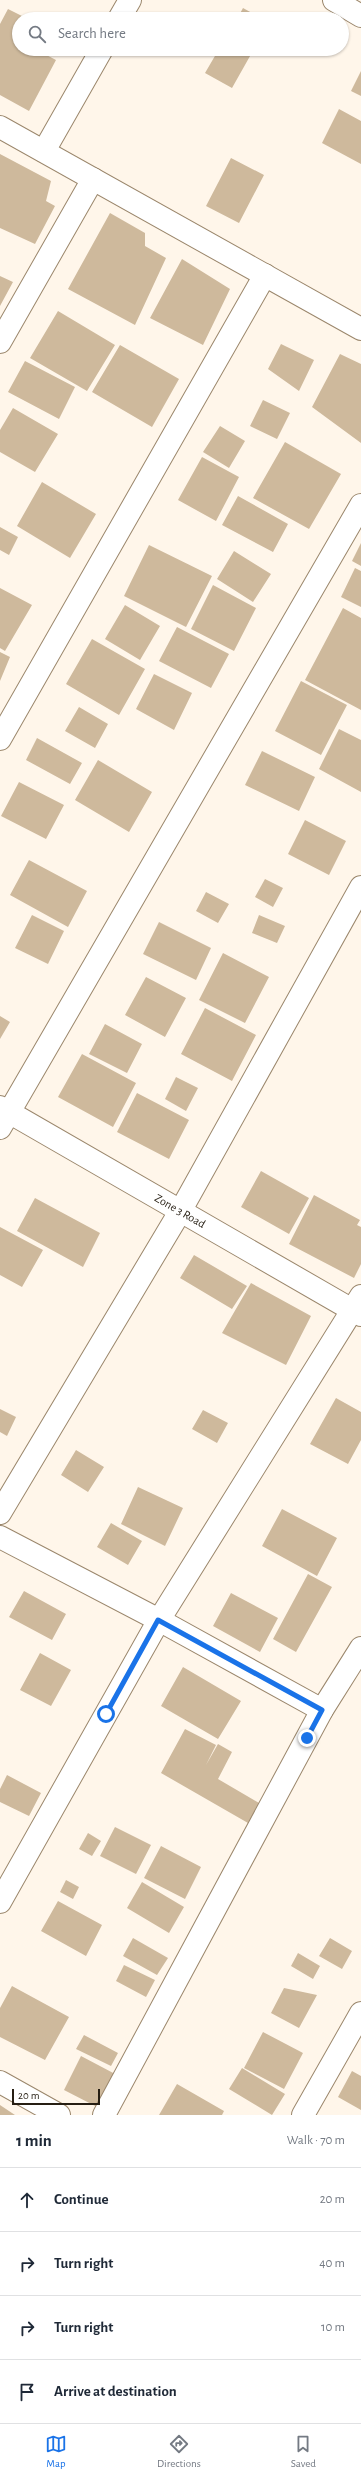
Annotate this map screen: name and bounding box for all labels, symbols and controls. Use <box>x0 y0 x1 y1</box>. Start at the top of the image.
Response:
search box <box>12 12 349 56</box>
icon: search <box>26 23 48 45</box>
text: Search here <box>58 26 126 41</box>
street label: Zone 3 Road <box>153 1192 208 1230</box>
route start <box>97 1705 115 1723</box>
route end <box>298 1729 316 1747</box>
scale bar <box>12 2087 100 2106</box>
text: 20 m <box>18 2090 39 2101</box>
text: 1 min <box>16 2132 52 2149</box>
text: Walk · 70 m <box>287 2134 345 2147</box>
icon: ahead <box>16 2189 38 2211</box>
text: Continue <box>54 2192 109 2207</box>
text: 20 m <box>320 2193 345 2206</box>
icon: right <box>16 2253 38 2275</box>
text: Turn right <box>54 2256 113 2271</box>
text: 40 m <box>319 2257 345 2270</box>
icon: right <box>16 2317 38 2339</box>
text: Turn right <box>54 2320 113 2335</box>
text: 10 m <box>321 2321 345 2334</box>
icon: arrive <box>16 2381 38 2403</box>
text: Arrive at destination <box>54 2384 177 2399</box>
tab: Map <box>45 2433 67 2470</box>
tab: Directions <box>157 2433 201 2470</box>
tab: Saved <box>291 2433 316 2470</box>

